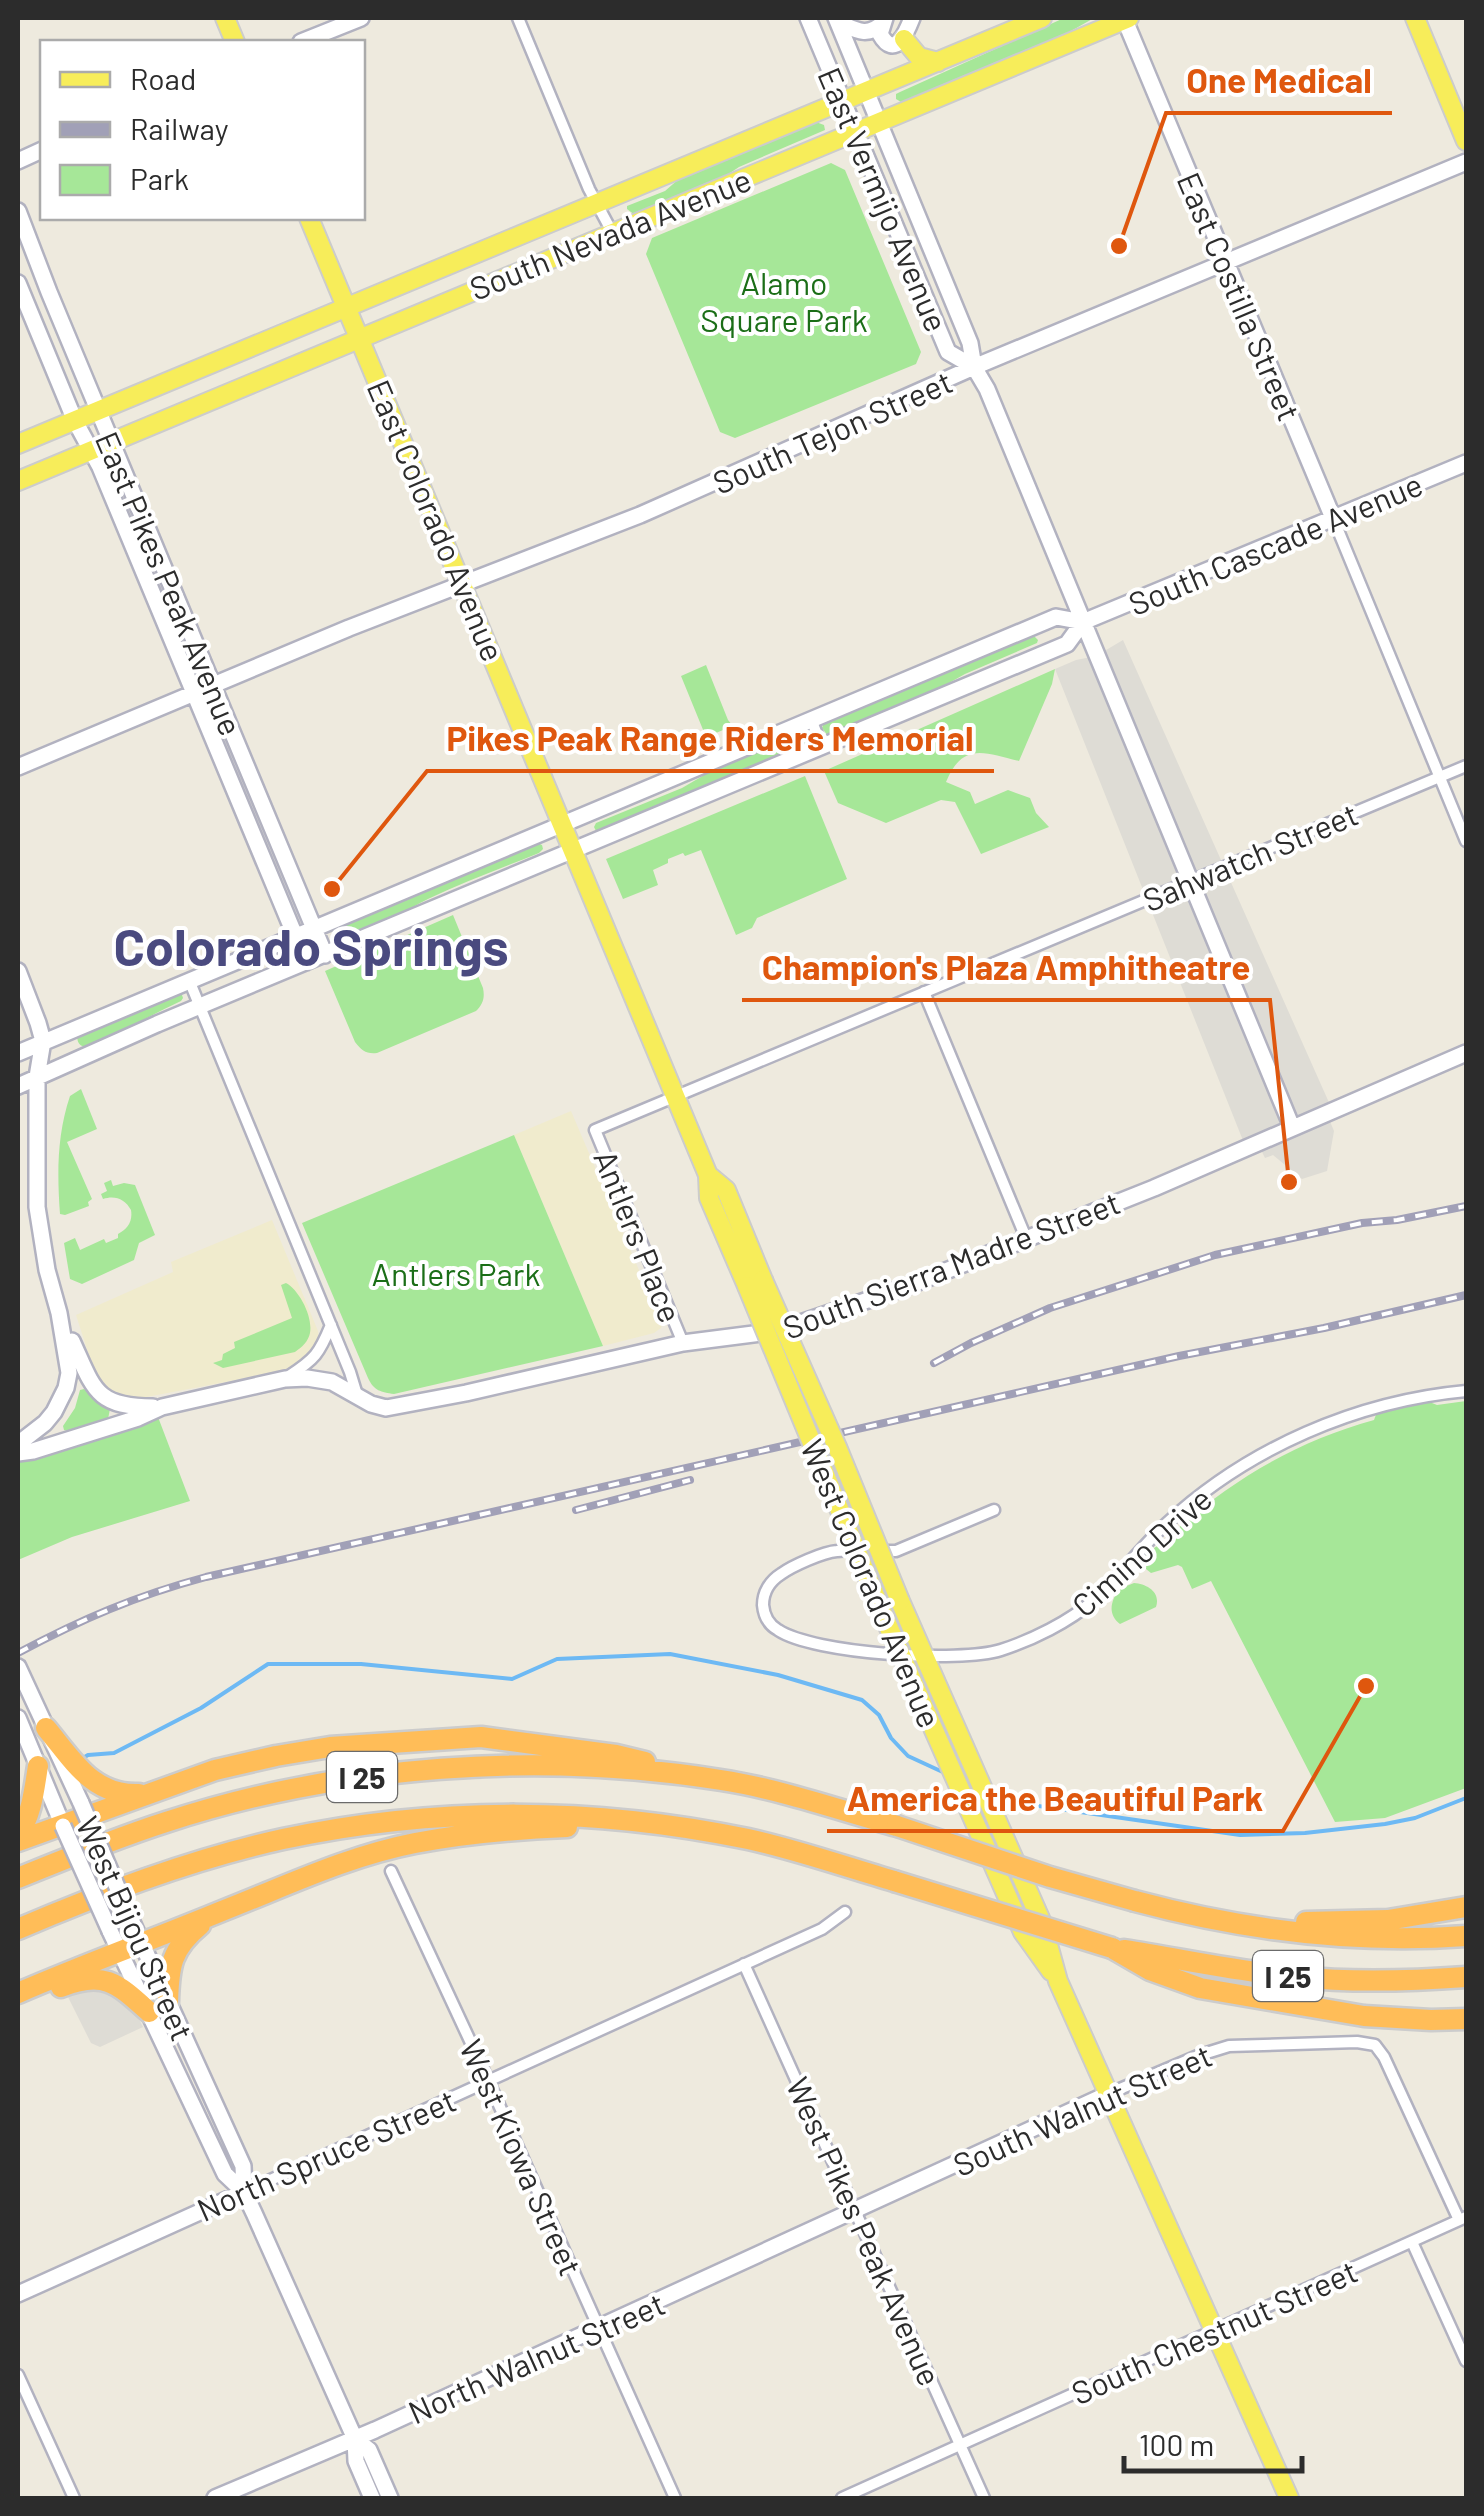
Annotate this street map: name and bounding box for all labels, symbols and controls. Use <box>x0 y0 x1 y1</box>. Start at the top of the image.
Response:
legend <box>40 40 365 220</box>
callout: One Medical <box>1166 48 1392 113</box>
text: One Medical <box>1186 58 1372 100</box>
text: Road <box>130 60 196 96</box>
street label: East Vermijo Avenue <box>811 61 957 337</box>
text: Railway <box>130 110 229 146</box>
street label: South Nevada Avenue <box>464 159 756 307</box>
text: Park <box>130 160 189 196</box>
street label: East Costilla Street <box>1171 166 1309 426</box>
park label: Alamo Square Park <box>700 263 868 338</box>
street label: South Tejon Street <box>706 361 958 501</box>
street label: East Colorado Avenue <box>361 374 513 666</box>
street label: East Pikes Peak Avenue <box>89 426 251 740</box>
street label: South Cascade Avenue <box>1123 464 1427 622</box>
callout: Pikes Peak Range Riders Memorial <box>427 706 994 771</box>
text: Pikes Peak Range Riders Memorial <box>446 716 974 758</box>
street label: Sahwatch Street <box>1137 794 1363 918</box>
district label: Colorado Springs <box>114 914 509 977</box>
callout: Champion's Plaza Amphitheatre <box>742 935 1270 1000</box>
text: Champion's Plaza Amphitheatre <box>762 945 1250 987</box>
street label: Antlers Place <box>587 1144 691 1328</box>
street label: South Sierra Madre Street <box>777 1182 1125 1346</box>
park label: Antlers Park <box>372 1254 540 1292</box>
street label: West Colorado Avenue <box>794 1433 950 1733</box>
street label: Cimino Drive <box>1063 1479 1219 1623</box>
road number: I 25 <box>327 1752 397 1802</box>
callout: America the Beautiful Park <box>827 1766 1283 1831</box>
text: America the Beautiful Park <box>847 1776 1263 1818</box>
street label: West Bijou Street <box>70 1810 202 2046</box>
road number: I 25 <box>1253 1951 1323 2001</box>
street label: West Kiowa Street <box>453 2033 591 2281</box>
street label: South Walnut Street <box>947 2035 1217 2183</box>
street label: West Pikes Peak Avenue <box>780 2071 950 2391</box>
street label: North Spruce Street <box>191 2080 461 2228</box>
street label: South Chestnut Street <box>1065 2251 1363 2411</box>
street label: North Walnut Street <box>402 2283 670 2431</box>
scale bar <box>1124 2411 1302 2473</box>
text: 100 m <box>1139 2426 1214 2462</box>

